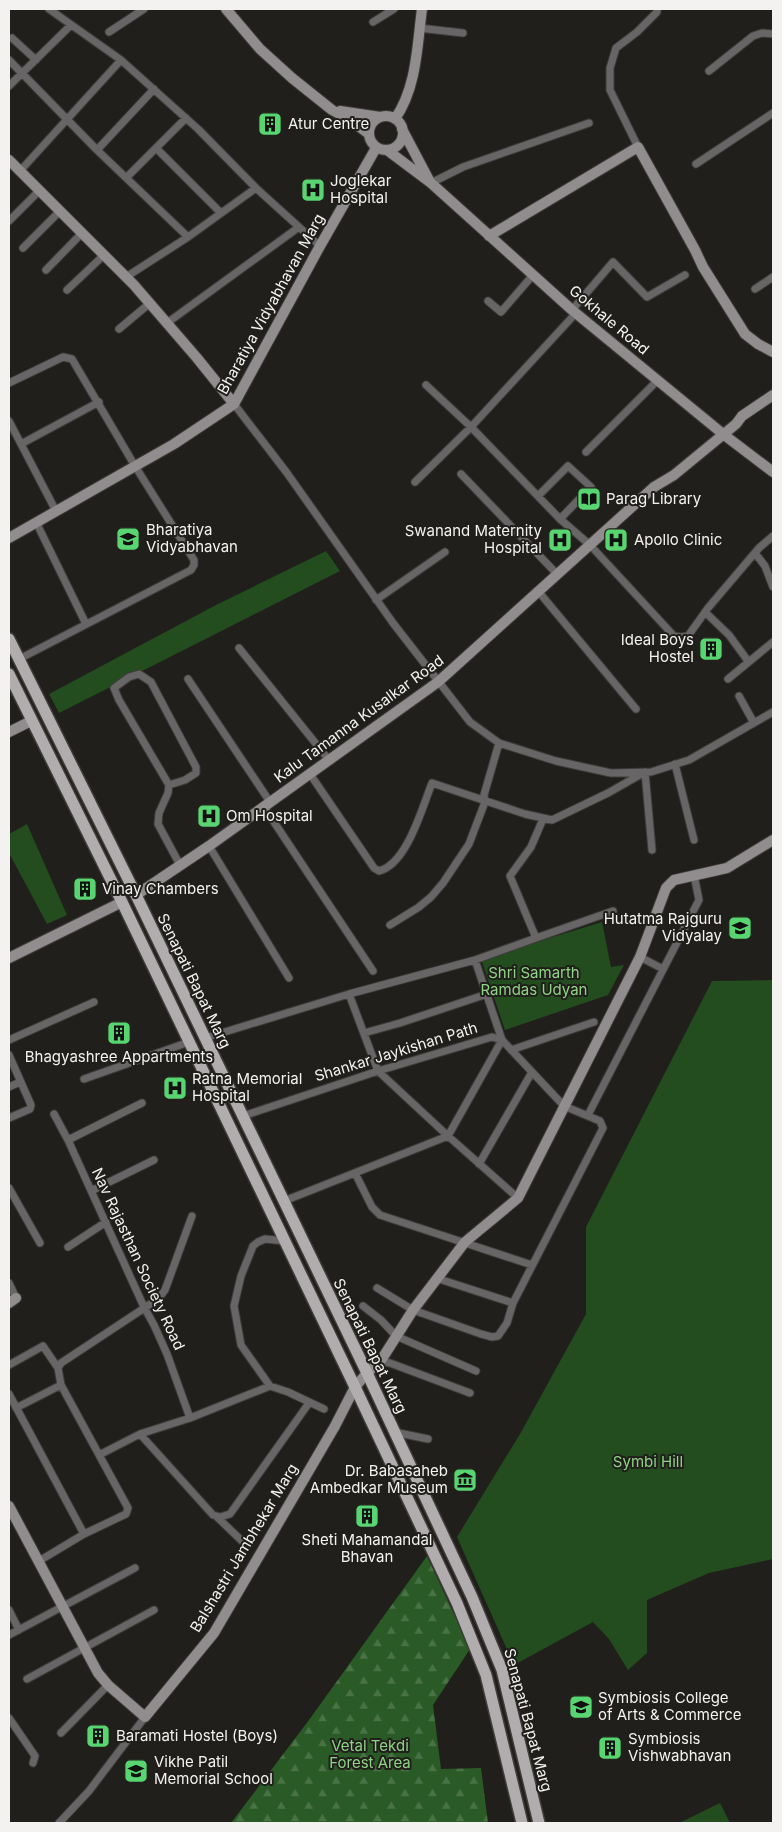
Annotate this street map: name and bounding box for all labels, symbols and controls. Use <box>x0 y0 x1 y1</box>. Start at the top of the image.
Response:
building icon: Atur Centre <box>257 111 283 137</box>
place label: Atur Centre <box>288 114 369 133</box>
place label: Joglekar Hospital <box>330 171 392 207</box>
hospital icon: Joglekar Hospital <box>300 177 326 203</box>
street label: Bharatiya Vidyabhavan Marg <box>213 210 328 397</box>
street label: Gokhale Road <box>565 281 653 359</box>
library icon: Parag Library <box>576 486 602 512</box>
place label: Parag Library <box>606 489 702 508</box>
place label: Bharatiya Vidyabhavan <box>146 520 238 556</box>
place label: Swanand Maternity Hospital <box>405 521 543 557</box>
school or university icon: Bharatiya Vidyabhavan <box>115 526 141 552</box>
hospital icon: Swanand Maternity Hospital <box>547 527 573 553</box>
hospital icon: Apollo Clinic <box>603 527 629 553</box>
place label: Apollo Clinic <box>634 530 722 549</box>
place label: Ideal Boys Hostel <box>621 630 694 666</box>
building icon: Ideal Boys Hostel <box>698 636 724 662</box>
street label: Kalu Tamanna Kusalkar Road <box>270 651 447 787</box>
hospital icon: Om Hospital <box>196 803 222 829</box>
place label: Om Hospital <box>226 806 313 825</box>
building icon: Vinay Chambers <box>72 876 98 902</box>
place label: Vinay Chambers <box>102 879 219 898</box>
place label: Hutatma Rajguru Vidyalay <box>604 909 723 945</box>
street label: Senapati Bapat Marg <box>154 910 235 1051</box>
school or university icon: Hutatma Rajguru Vidyalay <box>727 915 753 941</box>
park label: Shri Samarth Ramdas Udyan <box>481 963 587 999</box>
street label: Shankar Jaykishan Path <box>312 1018 480 1085</box>
building icon: Bhagyashree Appartments <box>106 1020 132 1046</box>
place label: Bhagyashree Appartments <box>25 1047 213 1066</box>
place label: Ratna Memorial Hospital <box>192 1069 302 1105</box>
hospital icon: Ratna Memorial Hospital <box>162 1075 188 1101</box>
street label: Nav Rajasthan Society Road <box>88 1165 189 1353</box>
street label: Senapati Bapat Marg <box>330 1275 411 1416</box>
park label: Symbi Hill <box>613 1452 683 1471</box>
street label: Balshastri Jambhekar Marg <box>186 1460 302 1636</box>
place label: Dr. Babasaheb Ambedkar Museum <box>310 1461 448 1497</box>
museum icon: Dr. Babasaheb Ambedkar Museum <box>452 1467 478 1493</box>
building icon: Sheti Mahamandal Bhavan <box>354 1503 380 1529</box>
place label: Sheti Mahamandal Bhavan <box>302 1530 432 1566</box>
street label: Senapati Bapat Marg <box>500 1646 557 1794</box>
place label: Symbiosis College of Arts & Commerce <box>598 1688 741 1724</box>
school or university icon: Symbiosis College of Arts & Commerce <box>568 1694 594 1720</box>
building icon: Baramati Hostel (Boys) <box>85 1723 111 1749</box>
place label: Baramati Hostel (Boys) <box>116 1726 278 1745</box>
place label: Symbiosis Vishwabhavan <box>628 1729 731 1765</box>
building icon: Symbiosis Vishwabhavan <box>597 1735 623 1761</box>
park label: Vetal Tekdi Forest Area <box>329 1736 411 1772</box>
place label: Vikhe Patil Memorial School <box>154 1752 273 1788</box>
school or university icon: Vikhe Patil Memorial School <box>123 1758 149 1784</box>

